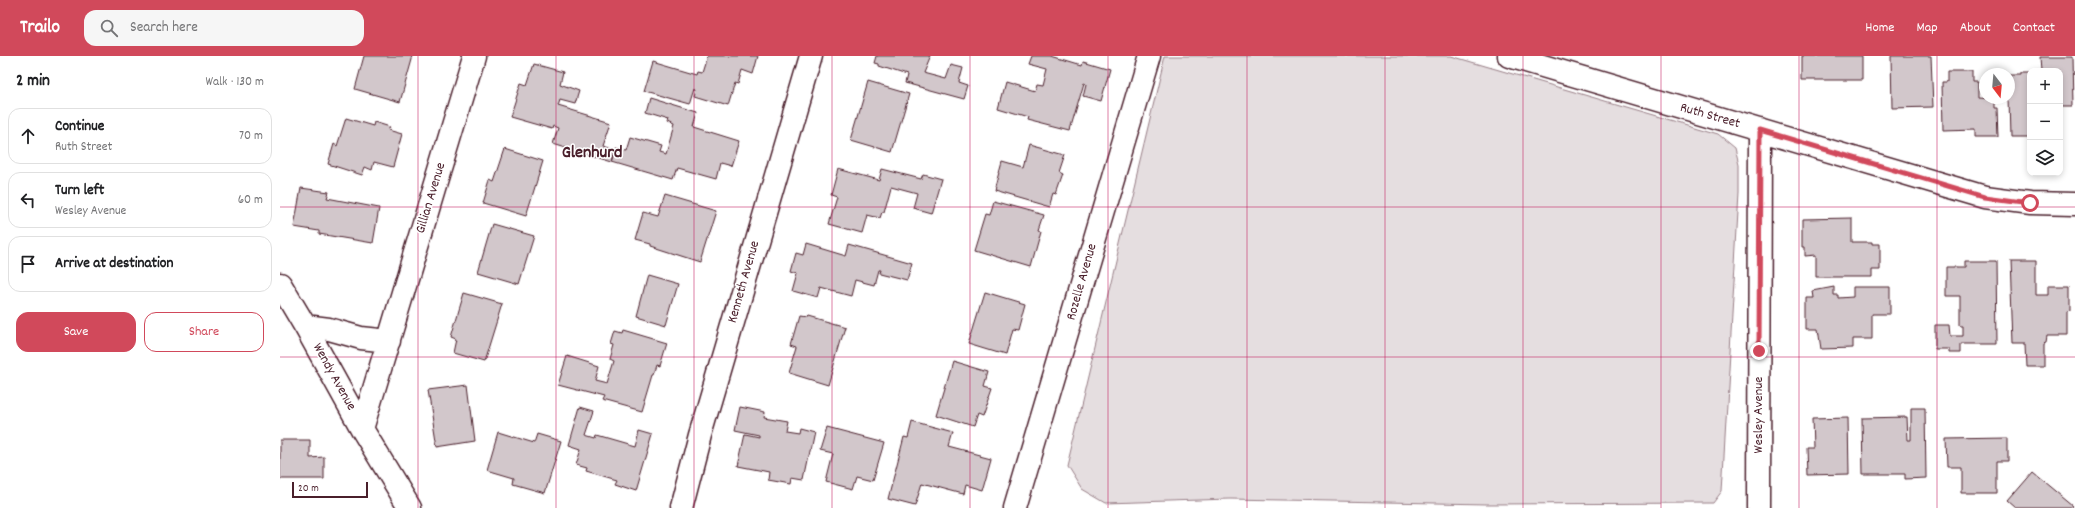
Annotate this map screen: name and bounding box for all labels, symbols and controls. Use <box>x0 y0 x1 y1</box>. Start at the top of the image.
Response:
search box <box>84 10 364 46</box>
text: Trailo <box>20 15 60 42</box>
icon: search <box>98 17 120 39</box>
text: Search here <box>130 17 198 39</box>
text: Home <box>1865 18 1894 38</box>
text: Map <box>1916 18 1938 38</box>
text: About <box>1960 18 1991 38</box>
text: Contact <box>2013 18 2055 38</box>
north arrow <box>1979 68 2015 104</box>
map controls <box>2027 68 2063 176</box>
button: + <box>2027 68 2063 104</box>
text: 2 min <box>16 70 50 94</box>
text: Walk · 130 m <box>205 73 264 92</box>
street label: Ruth Street <box>1678 98 1742 134</box>
button: − <box>2027 104 2063 140</box>
text: Continue <box>55 116 104 138</box>
icon: ahead <box>17 125 39 147</box>
text: 70 m <box>239 127 263 146</box>
text: Ruth Street <box>55 138 112 157</box>
button: layers <box>2027 140 2063 176</box>
district label: Glenhurd <box>562 141 622 166</box>
street label: Gillian Avenue <box>411 160 451 236</box>
text: Turn left <box>55 180 104 202</box>
icon: left <box>17 189 39 211</box>
text: 60 m <box>238 191 263 210</box>
route start <box>2021 194 2039 212</box>
text: Wesley Avenue <box>55 202 126 221</box>
street label: Kenneth Avenue <box>723 238 765 326</box>
street label: Rozelle Avenue <box>1062 241 1102 323</box>
icon: arrive <box>17 253 39 275</box>
text: Arrive at destination <box>55 253 173 275</box>
button: Save <box>16 312 136 352</box>
button: Share <box>144 312 264 352</box>
street label: Wendy Avenue <box>307 340 361 414</box>
route end <box>1750 342 1768 360</box>
street label: Wesley Avenue <box>1749 377 1769 453</box>
scale bar <box>292 480 368 499</box>
text: 20 m <box>298 481 319 497</box>

